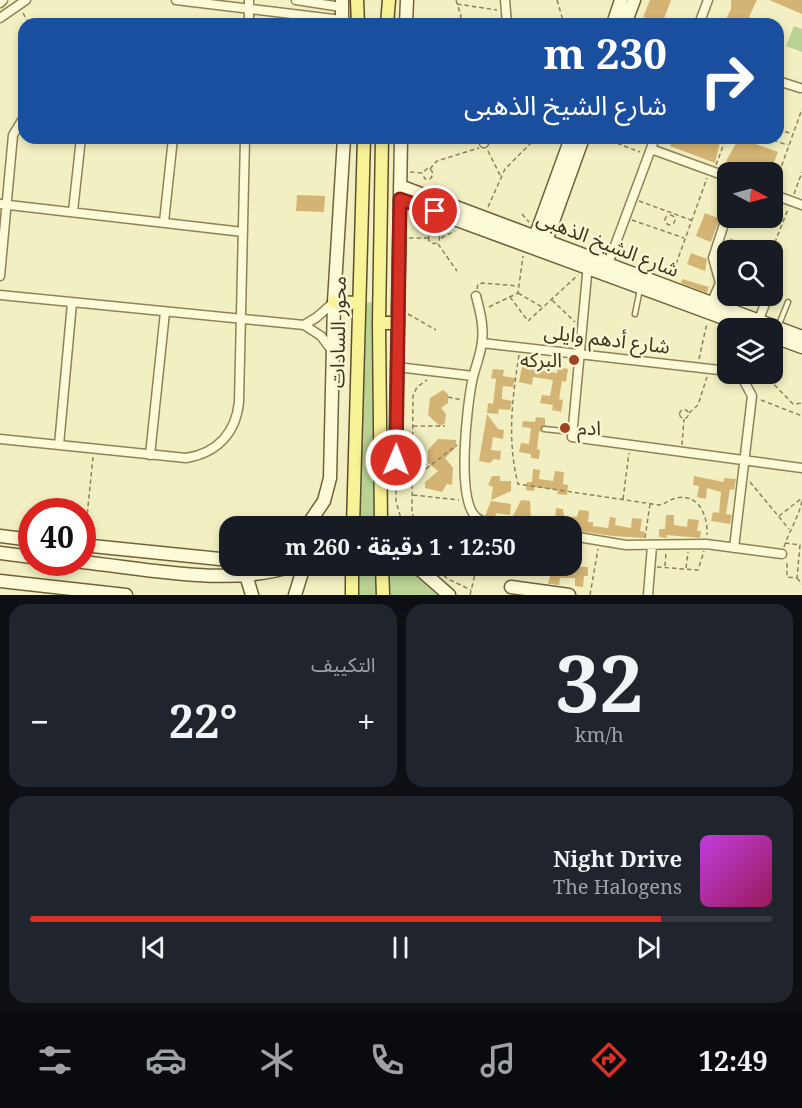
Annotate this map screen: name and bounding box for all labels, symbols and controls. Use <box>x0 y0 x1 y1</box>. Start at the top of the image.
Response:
text: 230 m <box>543 24 667 81</box>
icon: right <box>688 42 766 120</box>
text: شارع الشيخ الذهبى <box>464 86 667 123</box>
north arrow <box>717 162 783 228</box>
map controls <box>717 162 783 384</box>
pin <box>409 185 460 236</box>
icon: arrive <box>418 194 451 227</box>
street label: شارع الشيخ الذهبى <box>532 204 683 285</box>
button: search <box>717 240 783 306</box>
street label: محور السادات <box>323 276 352 388</box>
street label: شارع أدهم وايلى <box>542 317 672 362</box>
button: layers <box>717 318 783 384</box>
place label: البركه <box>520 346 562 373</box>
marker: البركه <box>567 353 581 367</box>
place label: ادم <box>577 414 601 443</box>
marker: ادم <box>558 421 572 435</box>
position arrow <box>364 428 428 492</box>
speed limit sign: 40 <box>18 498 96 576</box>
text: 12:50 · 1 دقيقة · 260 m <box>285 531 516 561</box>
text: 32 <box>555 629 643 735</box>
text: التكييف <box>311 651 376 678</box>
text: 22° <box>169 690 238 751</box>
text: − <box>30 699 49 744</box>
text: + <box>357 699 375 744</box>
text: km/h <box>575 721 624 748</box>
text: Night Drive <box>553 843 682 873</box>
text: The Halogens <box>553 873 682 900</box>
icon: previous <box>137 931 170 964</box>
icon: pause <box>384 931 417 964</box>
icon: next <box>632 931 665 964</box>
icon: filters <box>34 1039 76 1081</box>
icon: car <box>145 1039 187 1081</box>
icon: climate <box>256 1039 298 1081</box>
icon: phone <box>366 1039 408 1081</box>
icon: music <box>477 1039 519 1081</box>
icon: directions <box>588 1039 630 1081</box>
text: 12:49 <box>698 1042 768 1079</box>

